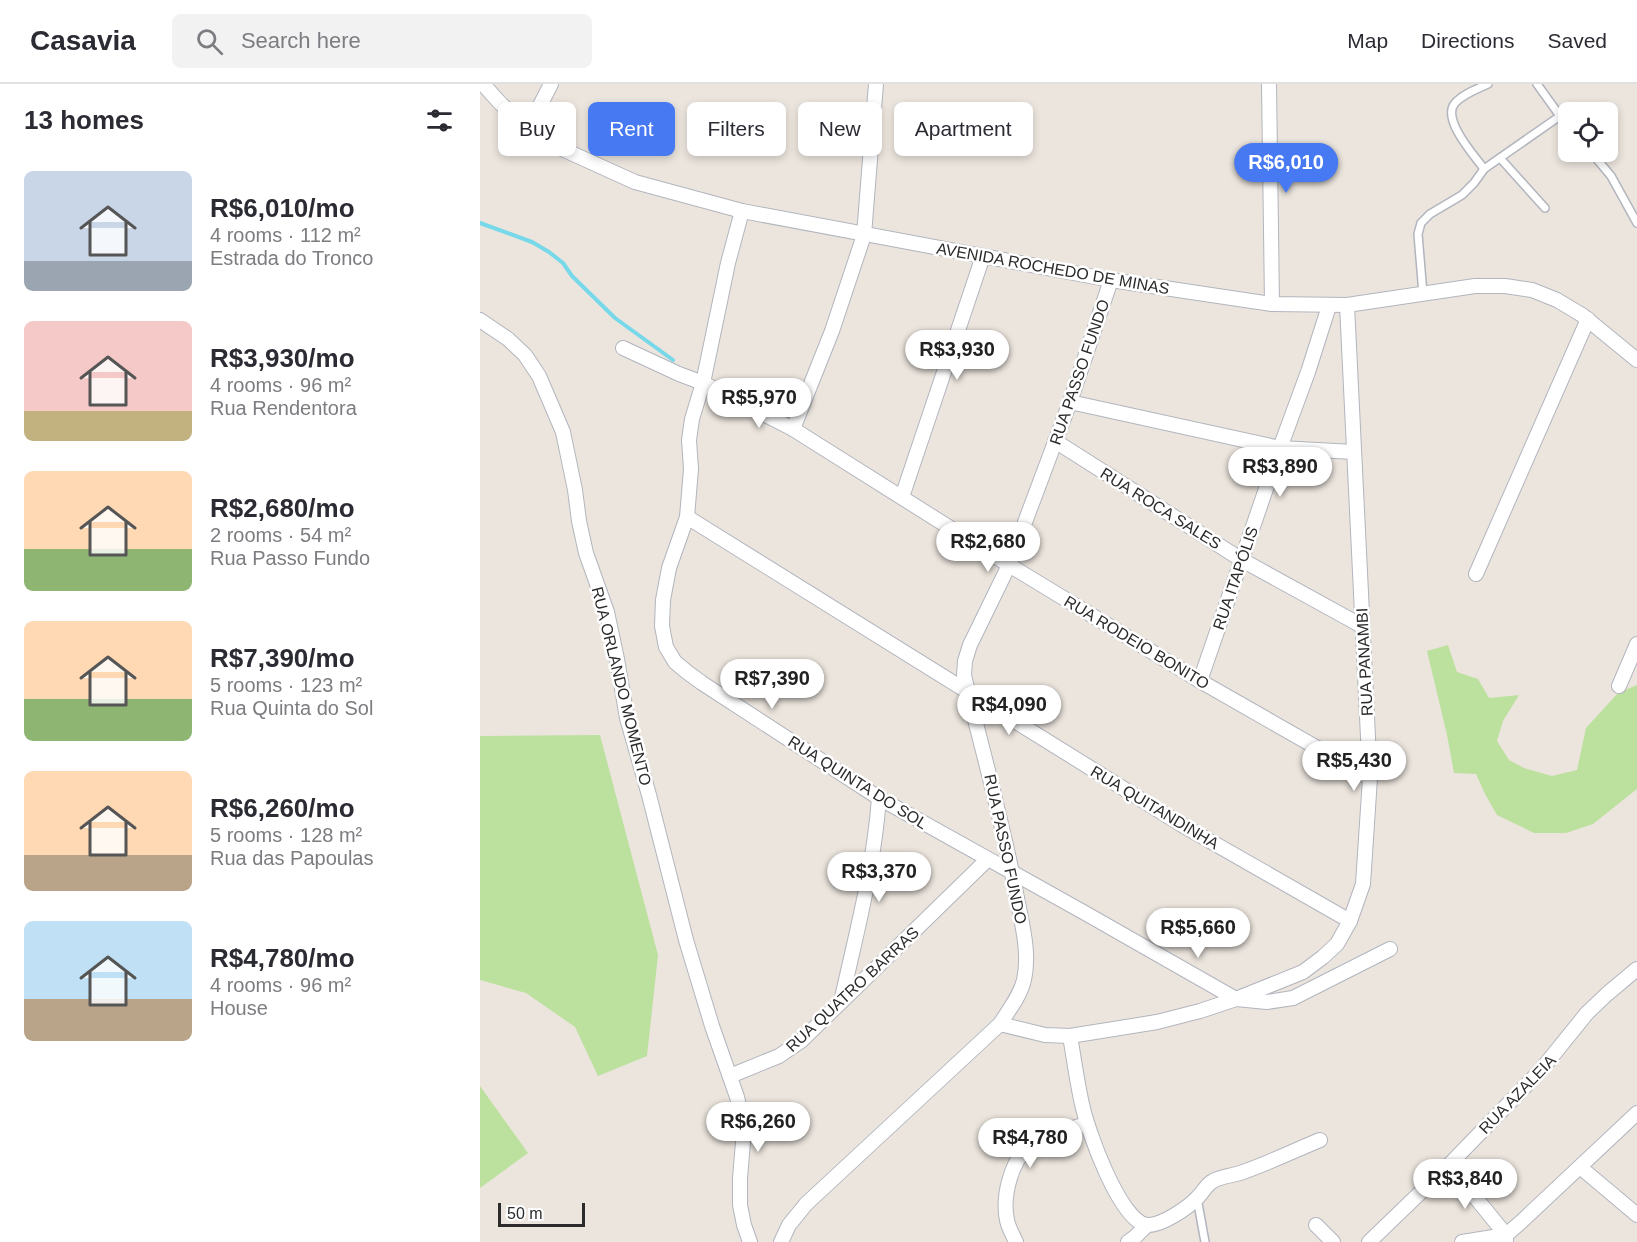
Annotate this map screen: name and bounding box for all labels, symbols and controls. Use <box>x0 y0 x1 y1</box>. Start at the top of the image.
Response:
search box <box>172 14 592 68</box>
text: Casavia <box>30 25 136 56</box>
icon: search <box>193 25 226 58</box>
text: Search here <box>241 28 361 53</box>
text: Map <box>1347 29 1388 52</box>
text: Directions <box>1421 29 1514 52</box>
text: Saved <box>1547 29 1607 52</box>
chip: Buy <box>498 102 576 156</box>
chip: Rent <box>588 102 675 156</box>
chip: Filters <box>687 102 786 156</box>
chip: New <box>798 102 882 156</box>
chip: Apartment <box>894 102 1033 156</box>
map controls <box>1558 102 1618 162</box>
button: locate <box>1558 102 1618 162</box>
icon: filters <box>423 104 456 137</box>
text: 13 homes <box>24 105 144 135</box>
pin: R$6,010 <box>1231 143 1341 194</box>
text: R$6,010 <box>1248 151 1324 173</box>
text: R$6,010/mo <box>210 193 355 223</box>
icon: home <box>72 195 144 267</box>
text: 4 rooms · 112 m² <box>210 224 361 246</box>
street label: AVENIDA ROCHEDO DE MINAS <box>935 240 1171 297</box>
text: Estrada do Tronco <box>210 247 373 269</box>
street label: RUA PASSO FUNDO <box>1047 297 1112 447</box>
pin: R$3,930 <box>902 330 1012 381</box>
text: R$3,930 <box>919 338 995 360</box>
text: R$3,930/mo <box>210 343 355 373</box>
icon: home <box>72 345 144 417</box>
text: 4 rooms · 96 m² <box>210 374 351 396</box>
pin: R$5,970 <box>704 378 814 429</box>
text: R$5,970 <box>721 386 797 408</box>
text: Rua Rendentora <box>210 397 357 419</box>
pin: R$3,890 <box>1225 447 1335 498</box>
text: R$3,890 <box>1242 455 1318 477</box>
street label: RUA ROCA SALES <box>1097 464 1224 552</box>
text: R$2,680/mo <box>210 493 355 523</box>
icon: home <box>72 495 144 567</box>
pin: R$2,680 <box>933 522 1043 573</box>
text: 2 rooms · 54 m² <box>210 524 351 546</box>
street label: RUA ITAPÓLIS <box>1209 524 1261 632</box>
text: R$2,680 <box>950 530 1026 552</box>
text: Rua Passo Fundo <box>210 547 370 569</box>
street label: RUA ORLANDO MOMENTO <box>589 585 654 787</box>
street label: RUA RODEIO BONITO <box>1061 592 1212 692</box>
street label: RUA PANAMBI <box>1353 608 1376 716</box>
text: R$7,390/mo <box>210 643 355 673</box>
icon: home <box>72 645 144 717</box>
pin: R$7,390 <box>717 659 827 710</box>
text: R$7,390 <box>734 667 810 689</box>
text: 5 rooms · 123 m² <box>210 674 362 696</box>
pin: R$4,090 <box>954 685 1064 736</box>
text: R$4,090 <box>971 693 1047 715</box>
text: Rua Quinta do Sol <box>210 697 373 719</box>
street label: RUA QUINTA DO SOL <box>785 733 930 832</box>
pin: R$5,430 <box>1299 741 1409 792</box>
text: R$5,430 <box>1316 749 1392 771</box>
street label: RUA QUITANDINHA <box>1088 762 1222 853</box>
street label: RUA PASSO FUNDO <box>981 773 1030 926</box>
text: R$6,260/mo <box>210 793 355 823</box>
icon: home <box>72 795 144 867</box>
text: 5 rooms · 128 m² <box>210 824 362 846</box>
text: Rua das Papoulas <box>210 847 373 869</box>
pin: R$3,370 <box>824 852 934 903</box>
text: R$3,370 <box>841 860 917 882</box>
pin: R$5,660 <box>1143 908 1253 959</box>
text: R$5,660 <box>1160 916 1236 938</box>
street label: RUA QUATRO BARRAS <box>783 924 922 1055</box>
text: R$4,780/mo <box>210 943 355 973</box>
icon: home <box>72 945 144 1017</box>
text: 4 rooms · 96 m² <box>210 974 351 996</box>
text: House <box>210 997 268 1019</box>
street label: RUA AZALEIA <box>1476 1051 1559 1137</box>
pin: R$6,260 <box>703 1102 813 1153</box>
text: R$6,260 <box>720 1110 796 1132</box>
pin: R$4,780 <box>975 1118 1085 1169</box>
text: R$4,780 <box>992 1126 1068 1148</box>
pin: R$3,840 <box>1410 1159 1520 1210</box>
text: R$3,840 <box>1427 1167 1503 1189</box>
scale bar <box>498 1200 585 1228</box>
text: 50 m <box>507 1205 543 1222</box>

